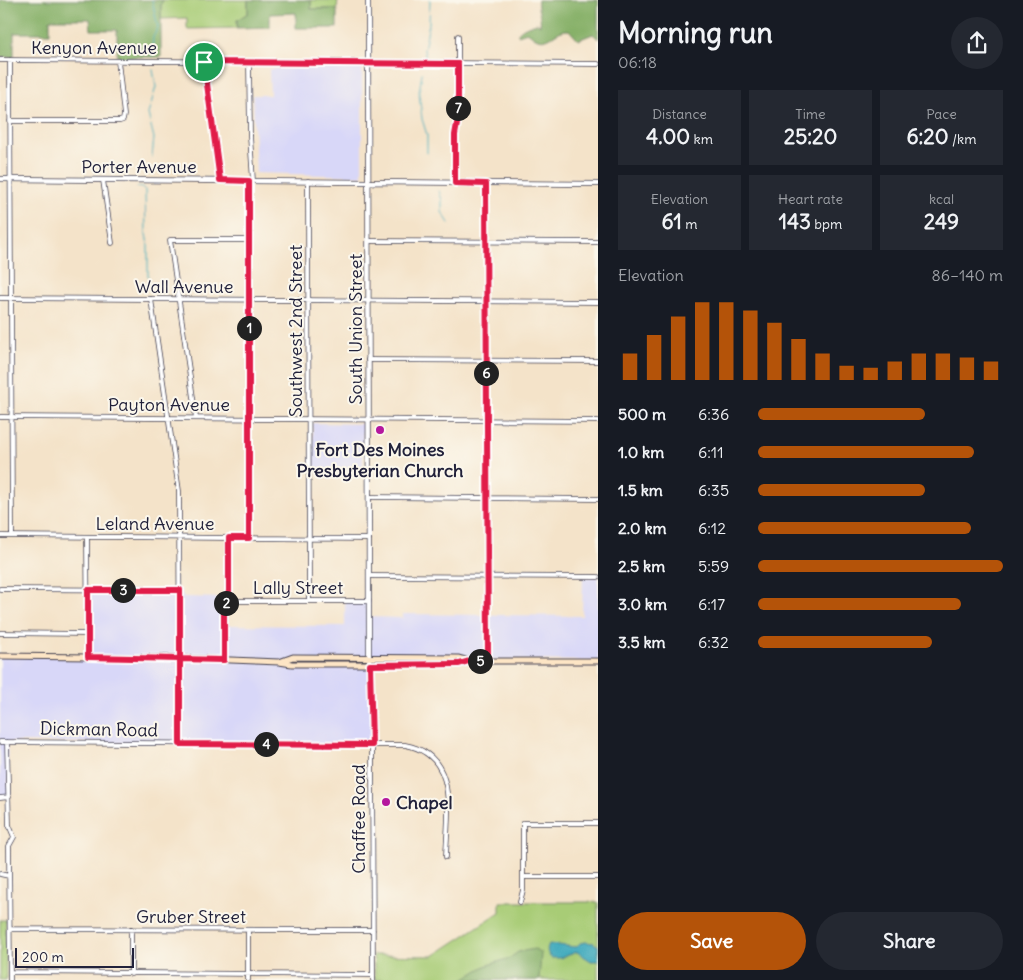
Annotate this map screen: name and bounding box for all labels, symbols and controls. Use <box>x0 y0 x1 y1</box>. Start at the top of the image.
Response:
text: Morning run <box>618 15 773 51</box>
button: share <box>951 17 1003 69</box>
street label: Kenyon Avenue <box>31 36 157 59</box>
pin <box>183 41 225 83</box>
icon: arrive <box>190 48 218 76</box>
text: 06:18 <box>618 52 657 72</box>
pin: 7 <box>446 96 470 120</box>
text: 7 <box>455 99 462 117</box>
text: Distance <box>652 105 707 123</box>
text: Time <box>795 105 826 123</box>
text: Pace <box>926 105 957 123</box>
text: 4.00 <box>646 123 690 150</box>
text: 25:20 <box>784 123 837 150</box>
text: 6:20 <box>906 123 949 150</box>
text: km <box>690 130 713 148</box>
text: /km <box>949 130 977 148</box>
street label: Porter Avenue <box>81 155 197 178</box>
text: Elevation <box>651 190 708 208</box>
text: Heart rate <box>778 190 843 208</box>
text: kcal <box>929 190 954 208</box>
text: 61 <box>661 208 682 235</box>
text: 143 <box>779 208 811 235</box>
text: 249 <box>924 208 959 235</box>
text: m <box>682 215 698 233</box>
text: bpm <box>811 215 842 233</box>
street label: Southwest 2nd Street <box>284 245 307 417</box>
street label: South Union Street <box>344 254 367 404</box>
text: Elevation <box>618 265 684 285</box>
text: 86–140 m <box>931 265 1003 285</box>
street label: Wall Avenue <box>135 275 233 298</box>
pin: 1 <box>236 316 262 340</box>
text: 1 <box>247 319 252 337</box>
pin: 6 <box>474 360 498 386</box>
text: 6 <box>482 364 491 382</box>
street label: Payton Avenue <box>108 393 230 416</box>
text: 500 m <box>618 404 666 424</box>
text: 6:36 <box>698 404 729 424</box>
marker: Fort Des Moines Presbyterian Church <box>374 424 386 436</box>
place label: Fort Des Moines Presbyterian Church <box>297 438 464 482</box>
text: 1.0 km <box>618 442 664 462</box>
text: 6:11 <box>698 442 724 462</box>
text: 1.5 km <box>618 480 663 500</box>
text: 6:35 <box>698 480 729 500</box>
street label: Leland Avenue <box>96 512 214 535</box>
text: 2.0 km <box>618 518 667 538</box>
text: 6:12 <box>698 518 726 538</box>
text: 2.5 km <box>618 556 665 576</box>
text: 5:59 <box>698 556 729 576</box>
street label: Lally Street <box>253 576 343 599</box>
pin: 3 <box>110 578 136 602</box>
text: 3 <box>120 581 127 599</box>
pin: 2 <box>214 590 238 616</box>
text: 2 <box>223 594 230 612</box>
text: 3.0 km <box>618 594 667 614</box>
text: 6:17 <box>698 594 725 614</box>
text: 3.5 km <box>618 632 666 652</box>
text: 6:32 <box>698 632 729 652</box>
pin: 5 <box>468 648 492 674</box>
text: 5 <box>476 652 485 670</box>
street label: Dickman Road <box>40 716 159 742</box>
pin: 4 <box>254 732 278 756</box>
text: 4 <box>262 735 271 753</box>
street label: Chaffee Road <box>347 764 370 874</box>
place label: Chapel <box>396 791 453 814</box>
marker: Chapel <box>380 796 392 808</box>
street label: Gruber Street <box>136 905 246 928</box>
button: Save <box>618 912 806 970</box>
button: Share <box>816 912 1003 970</box>
scale bar <box>15 945 134 968</box>
text: 200 m <box>22 948 64 966</box>

